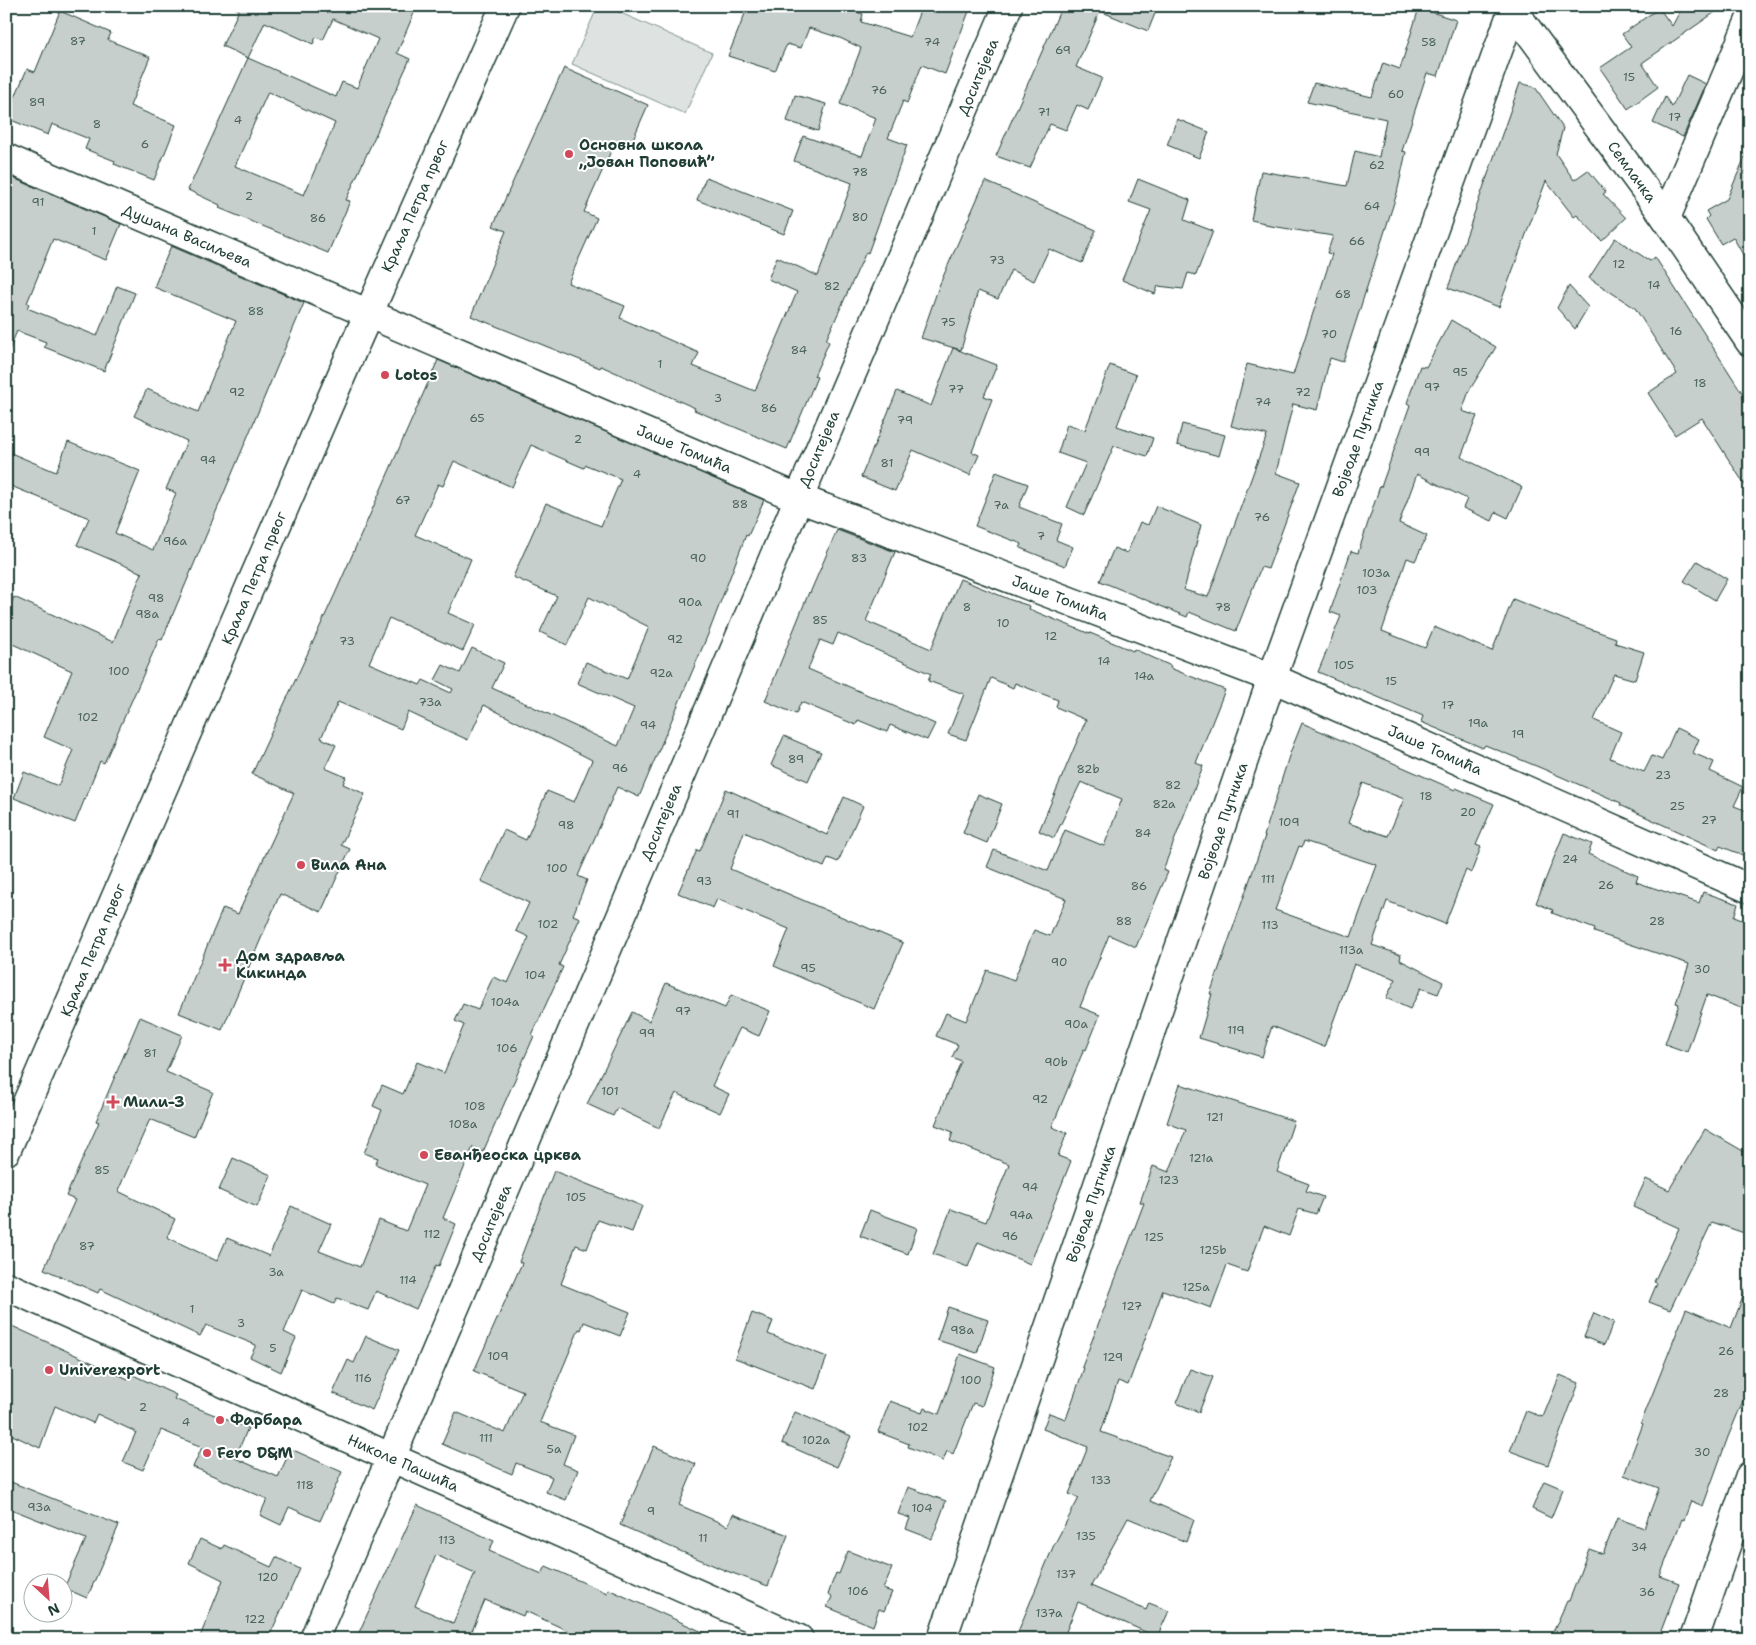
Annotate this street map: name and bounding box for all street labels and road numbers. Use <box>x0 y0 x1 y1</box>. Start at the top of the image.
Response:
street label: Доситејева <box>953 35 1003 118</box>
street label: Краља Петра првог <box>377 136 453 275</box>
street label: Семлачка <box>1603 137 1662 207</box>
street label: Душана Васиљева <box>119 200 255 273</box>
street label: Војводе Путника <box>1328 377 1389 500</box>
street label: Доситејева <box>794 407 844 490</box>
street label: Јаше Томића <box>633 420 735 478</box>
street label: Краља Петра првог <box>217 508 291 648</box>
street label: Јаше Томића <box>1009 570 1112 626</box>
street label: Јаше Томића <box>1385 720 1486 780</box>
street label: Војводе Путника <box>1194 759 1253 882</box>
street label: Доситејева <box>636 780 686 863</box>
street label: Краља Петра првог <box>56 880 130 1020</box>
street label: Војводе Путника <box>1062 1142 1121 1265</box>
street label: Доситејева <box>466 1181 516 1264</box>
street label: Николе Пашића <box>344 1430 462 1497</box>

